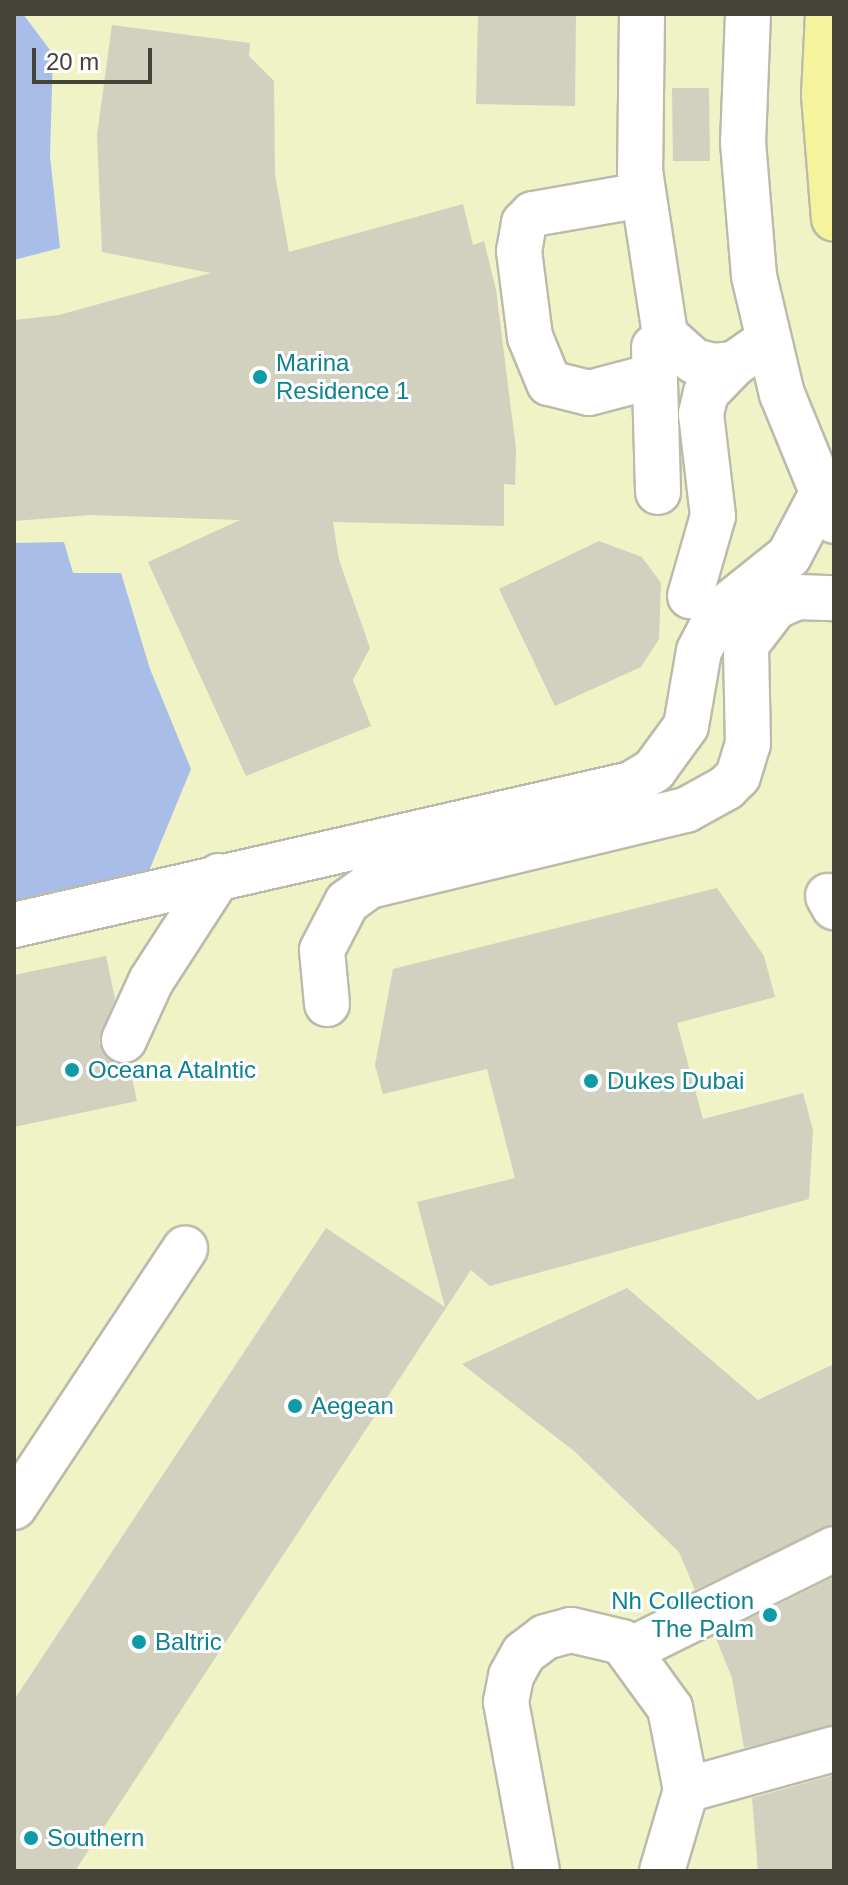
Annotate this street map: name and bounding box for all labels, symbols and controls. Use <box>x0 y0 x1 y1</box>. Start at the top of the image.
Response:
scale bar <box>36 32 156 82</box>
text: 20 m <box>46 48 99 75</box>
place label: Marina Residence 1 <box>276 349 409 405</box>
marker: Marina Residence 1 <box>251 368 269 386</box>
place label: Oceana Atalntic <box>88 1056 257 1084</box>
marker: Oceana Atalntic <box>63 1061 81 1079</box>
place label: Dukes Dubai <box>607 1067 744 1095</box>
marker: Dukes Dubai <box>582 1072 600 1090</box>
place label: Aegean <box>311 1392 394 1420</box>
marker: Aegean <box>286 1397 304 1415</box>
place label: Nh Collection The Palm <box>611 1587 754 1643</box>
marker: Nh Collection The Palm <box>761 1606 779 1624</box>
place label: Baltric <box>155 1628 222 1656</box>
marker: Baltric <box>130 1633 148 1651</box>
place label: Southern <box>47 1824 144 1852</box>
marker: Southern <box>22 1829 40 1847</box>

